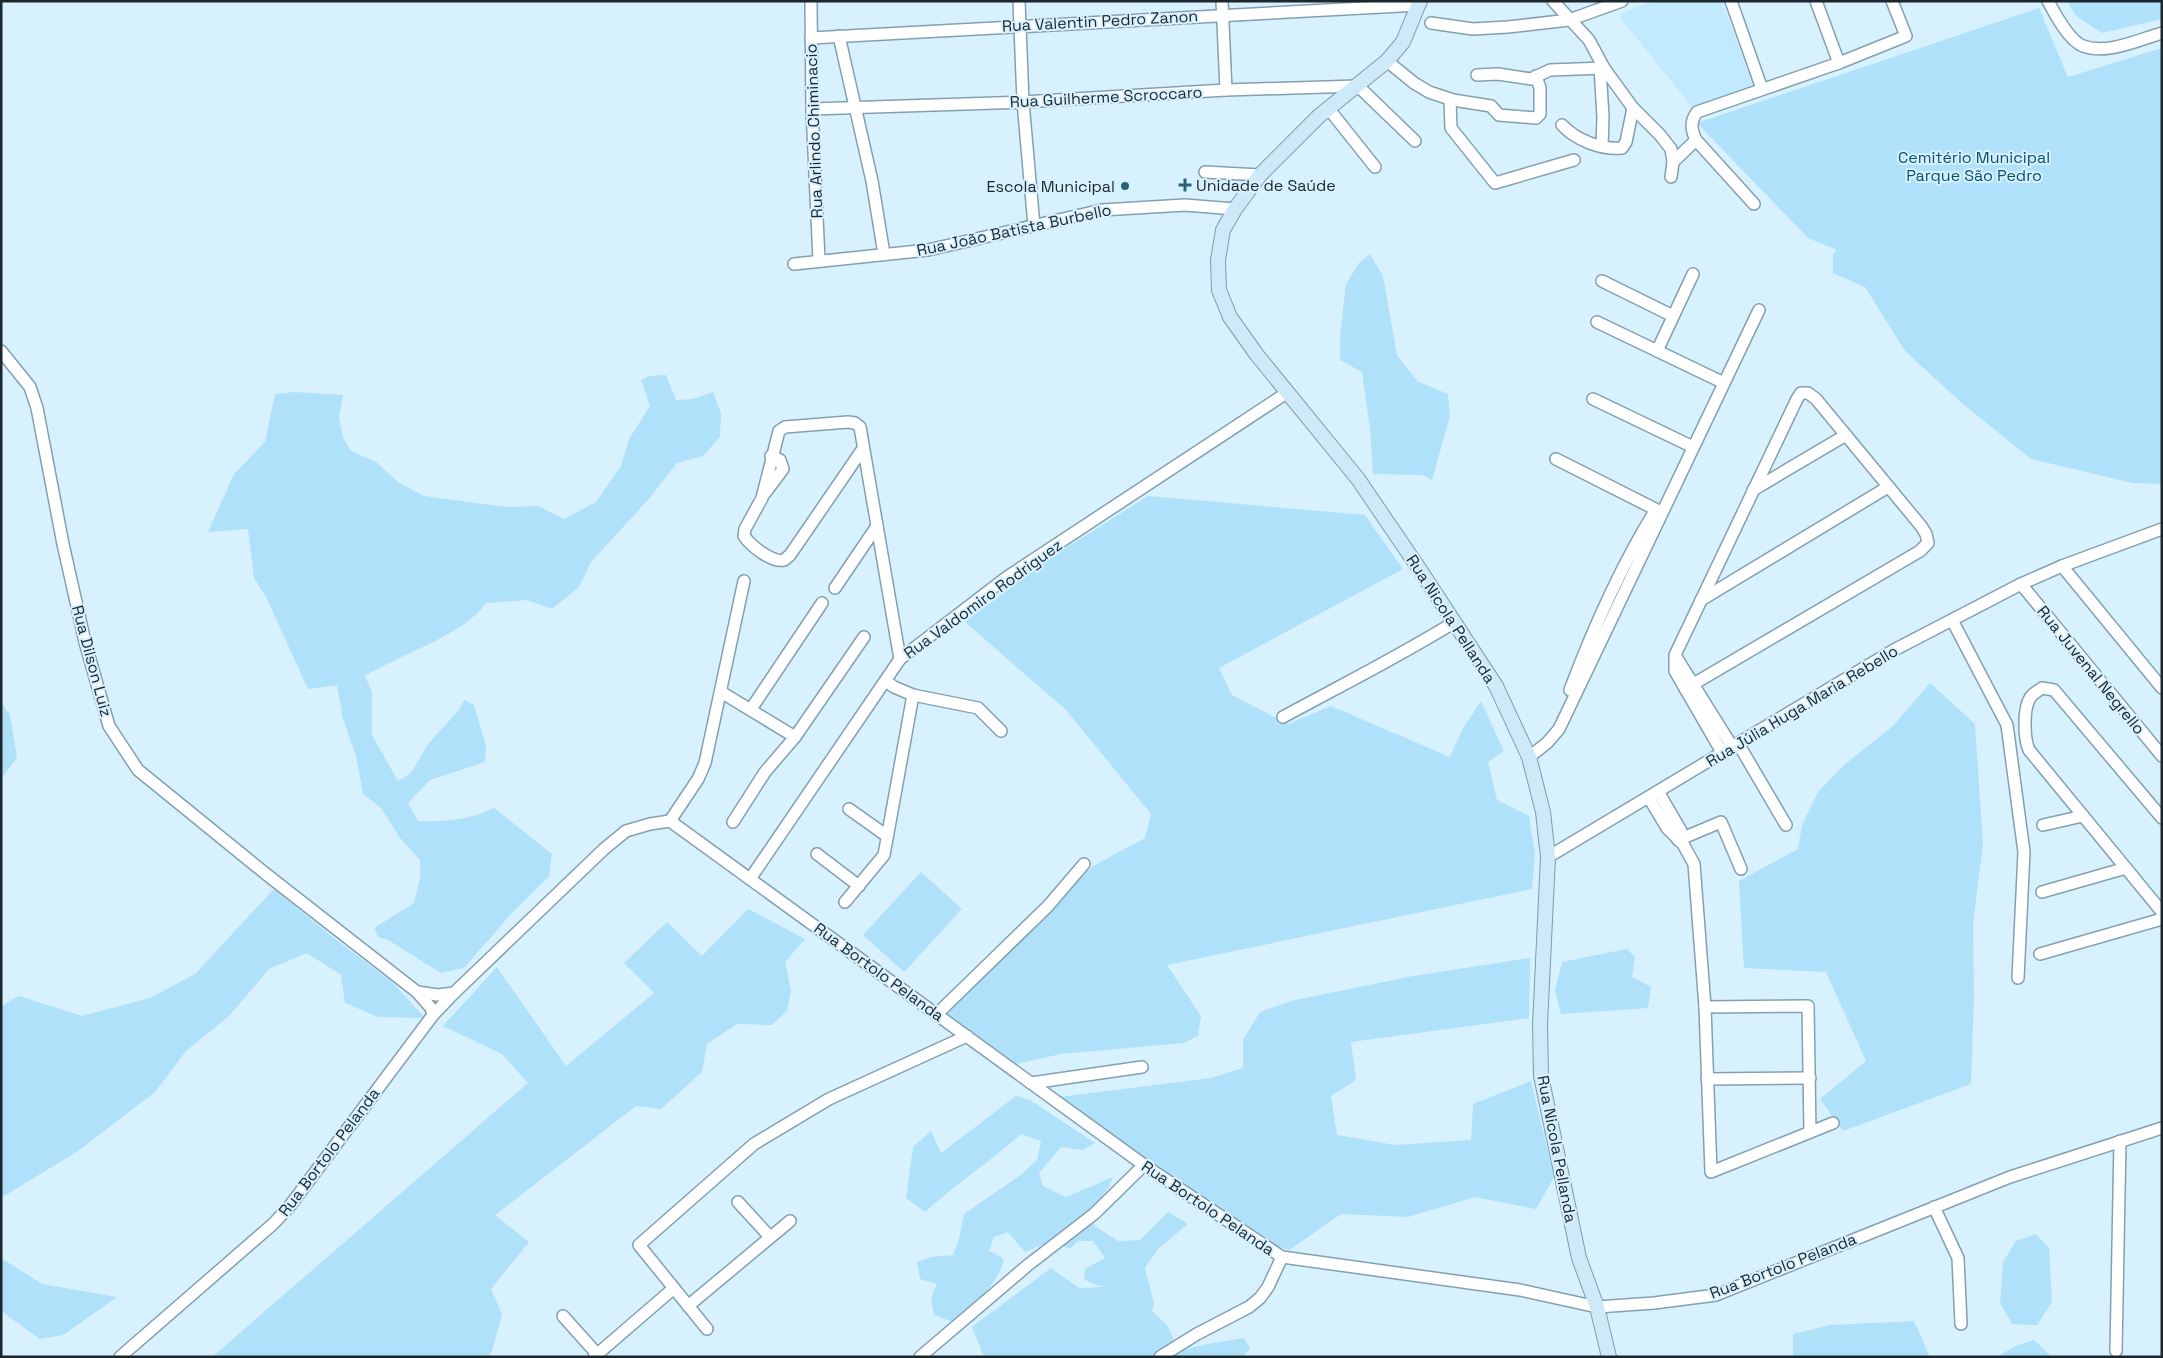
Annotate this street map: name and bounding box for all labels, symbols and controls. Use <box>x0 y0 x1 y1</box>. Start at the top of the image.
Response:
street label: Rua Valentin Pedro Zanon <box>1001 5 1199 37</box>
street label: Rua Arlindo Chiminacio <box>800 43 828 219</box>
street label: Rua Guilherme Scroccaro <box>1009 81 1203 113</box>
park label: Cemitério Municipal Parque São Pedro <box>1898 147 2050 186</box>
place label: Unidade de Saúde <box>1196 175 1336 196</box>
place label: Escola Municipal <box>987 176 1115 197</box>
marker: Unidade de Saúde <box>1178 178 1192 192</box>
marker: Escola Municipal <box>1119 180 1131 192</box>
street label: Rua João Batista Burbello <box>915 199 1113 261</box>
street label: Rua Valdomiro Rodriguez <box>900 534 1066 664</box>
street label: Rua Nicola Pellanda <box>1401 551 1501 687</box>
street label: Rua Juvenal Negrello <box>2032 601 2150 739</box>
street label: Rua Dilson Luiz <box>67 603 117 719</box>
street label: Rua Júlia Huga Maria Rebello <box>1702 640 1902 772</box>
street label: Rua Bortolo Pelanda <box>810 918 948 1026</box>
street label: Rua Nicola Pellanda <box>1532 1074 1582 1224</box>
street label: Rua Bortolo Pelanda <box>274 1083 384 1221</box>
street label: Rua Bortolo Pelanda <box>1138 1156 1278 1260</box>
street label: Rua Bortolo Pelanda <box>1706 1228 1860 1304</box>

